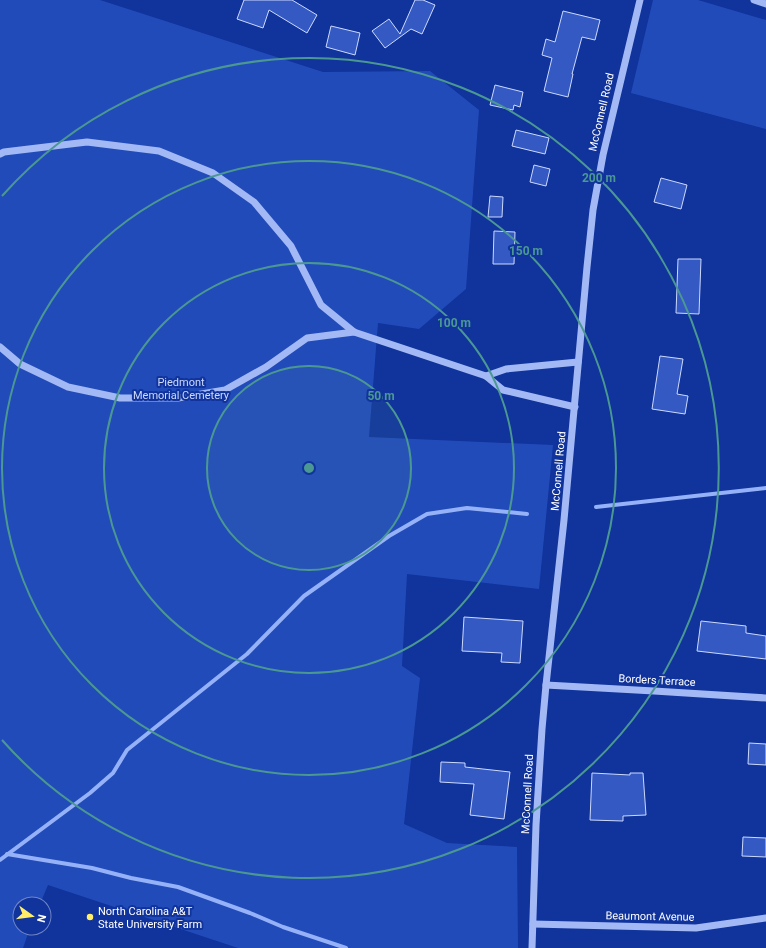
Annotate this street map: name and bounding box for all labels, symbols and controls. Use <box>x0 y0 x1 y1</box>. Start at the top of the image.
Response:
street label: McConnell Road <box>586 72 617 153</box>
text: 200 m <box>582 171 616 185</box>
text: 150 m <box>509 244 543 258</box>
text: 100 m <box>437 316 471 330</box>
park label: Piedmont Memorial Cemetery <box>133 376 230 402</box>
text: 50 m <box>367 389 395 403</box>
street label: McConnell Road <box>549 431 568 512</box>
centre of rings <box>302 461 316 475</box>
street label: Borders Terrace <box>618 672 696 689</box>
street label: McConnell Road <box>519 754 536 834</box>
north arrow <box>12 896 52 936</box>
place label: North Carolina A&T State University Farm <box>98 905 202 931</box>
street label: Beaumont Avenue <box>605 909 695 924</box>
marker: North Carolina A&T State University Farm <box>85 912 95 922</box>
text: N <box>34 913 48 924</box>

